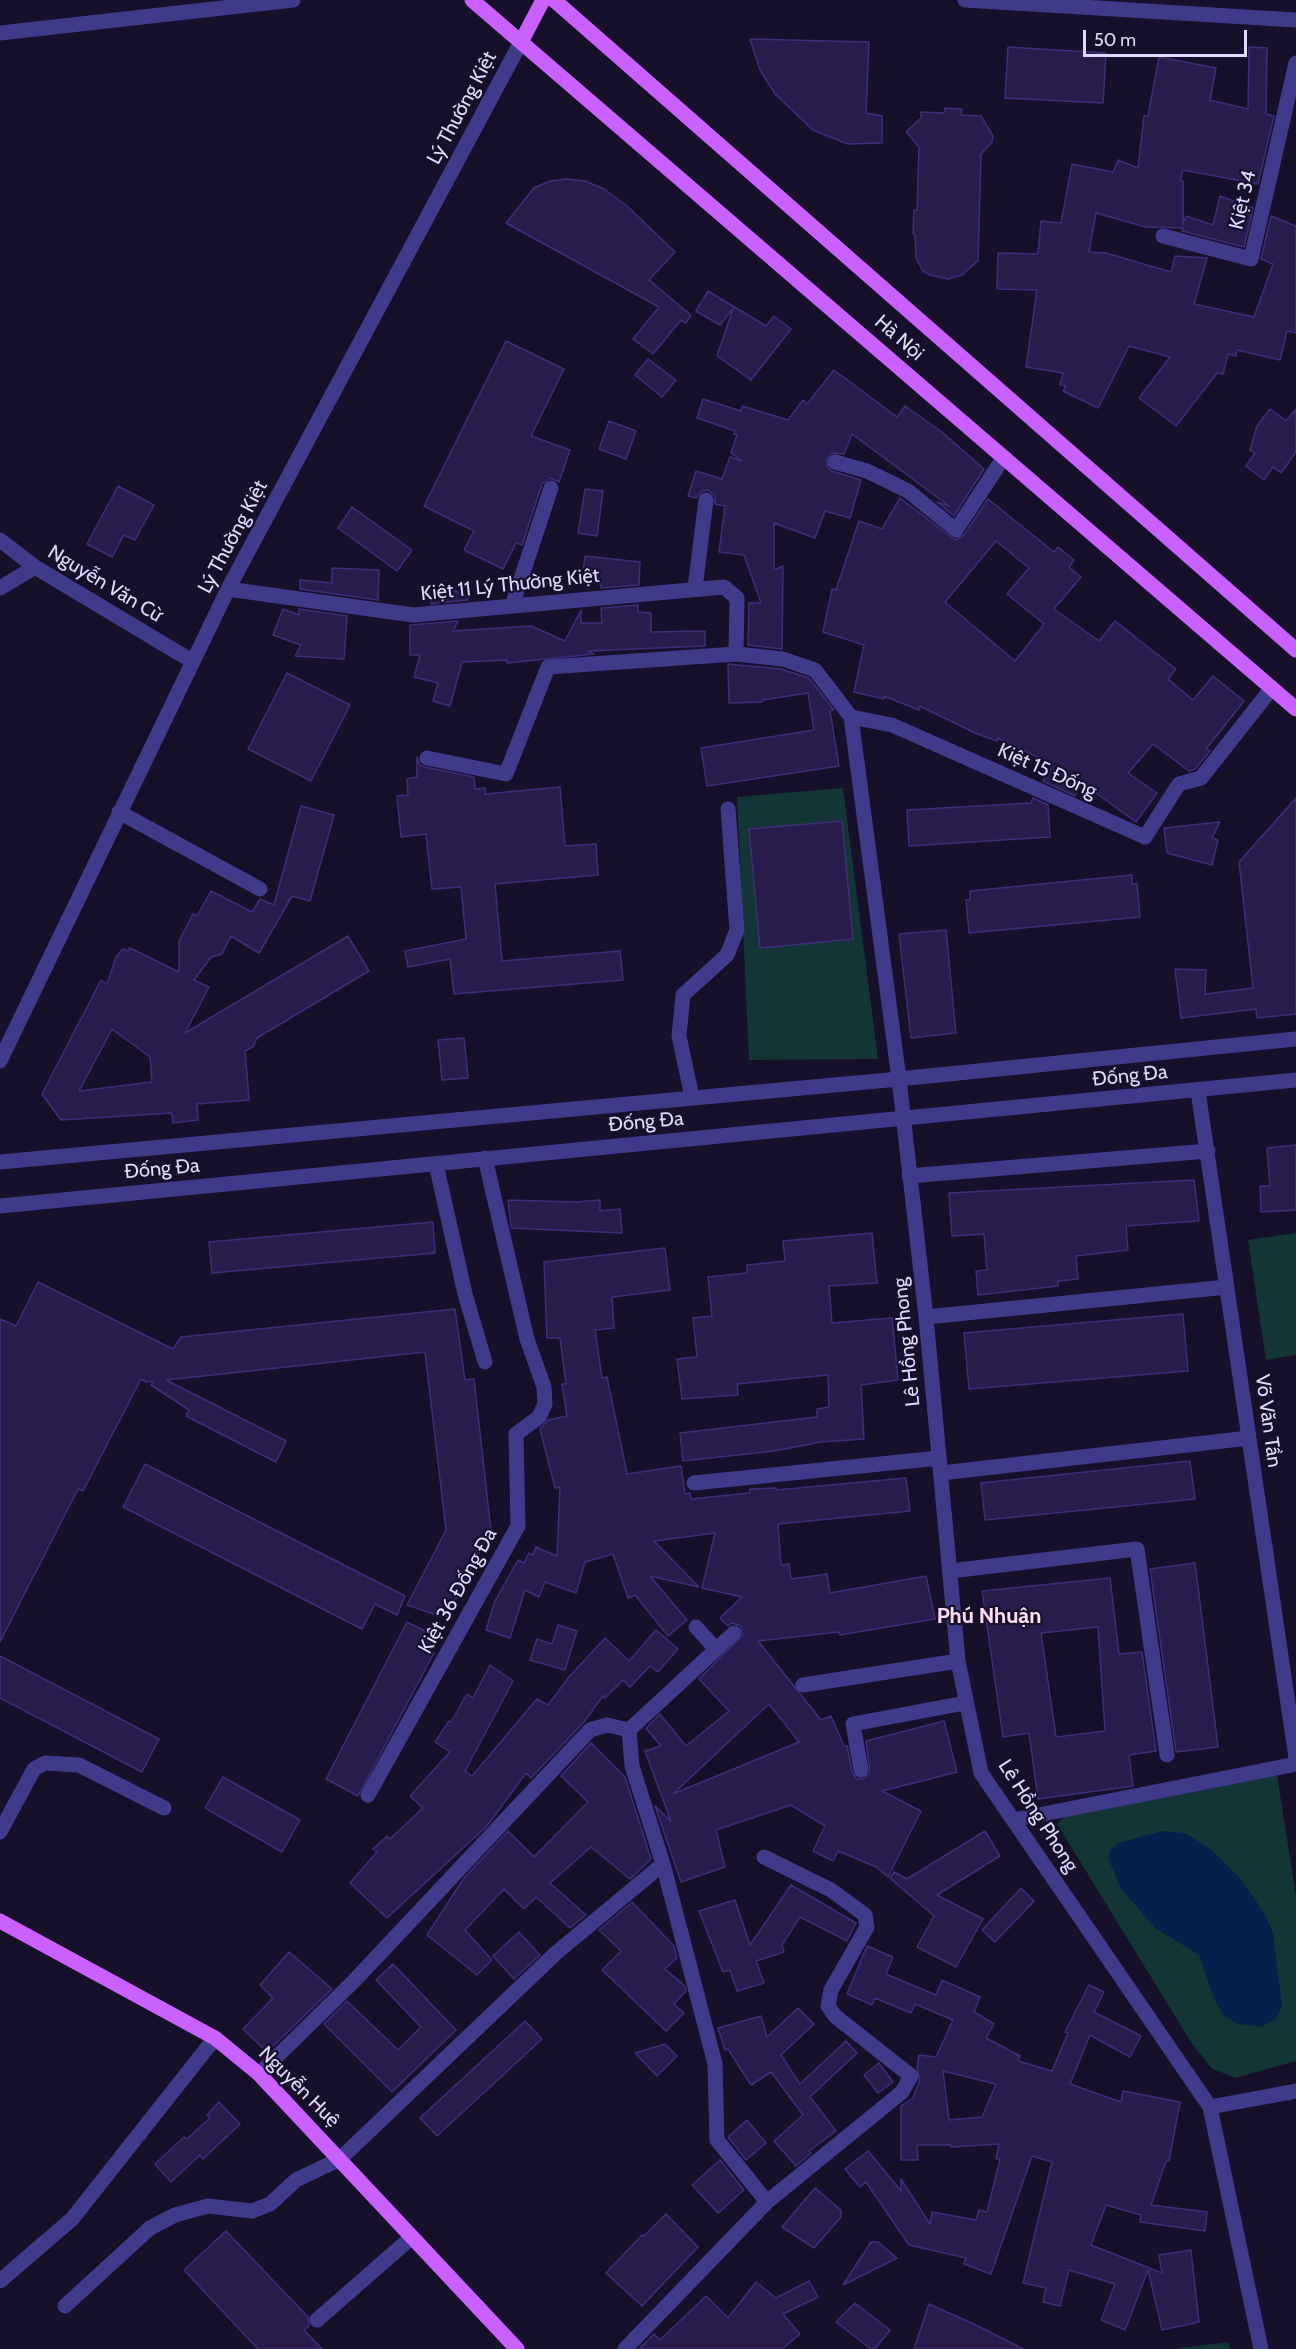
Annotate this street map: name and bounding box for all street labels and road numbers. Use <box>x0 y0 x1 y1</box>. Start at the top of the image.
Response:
street label: Lý Thường Kiệt <box>422 47 502 169</box>
street label: Kiệt 34 <box>1225 168 1261 232</box>
street label: Hà Nội <box>870 310 928 366</box>
street label: Lý Thường Kiệt <box>193 476 273 598</box>
street label: Nguyễn Văn Cừ <box>43 540 167 628</box>
street label: Kiệt 11 Lý Thường Kiệt <box>419 564 601 606</box>
street label: Kiệt 15 Đống <box>994 738 1100 804</box>
street label: Đống Đa <box>1091 1060 1169 1092</box>
street label: Đống Đa <box>607 1107 685 1137</box>
street label: Đống Đa <box>123 1154 201 1184</box>
street label: Lê Hồng Phong <box>888 1276 926 1408</box>
street label: Võ Văn Tần <box>1250 1373 1286 1469</box>
street label: Kiệt 36 Đống Đa <box>414 1524 502 1658</box>
street label: Lê Hồng Phong <box>993 1755 1083 1877</box>
street label: Nguyễn Huệ <box>254 2042 344 2132</box>

